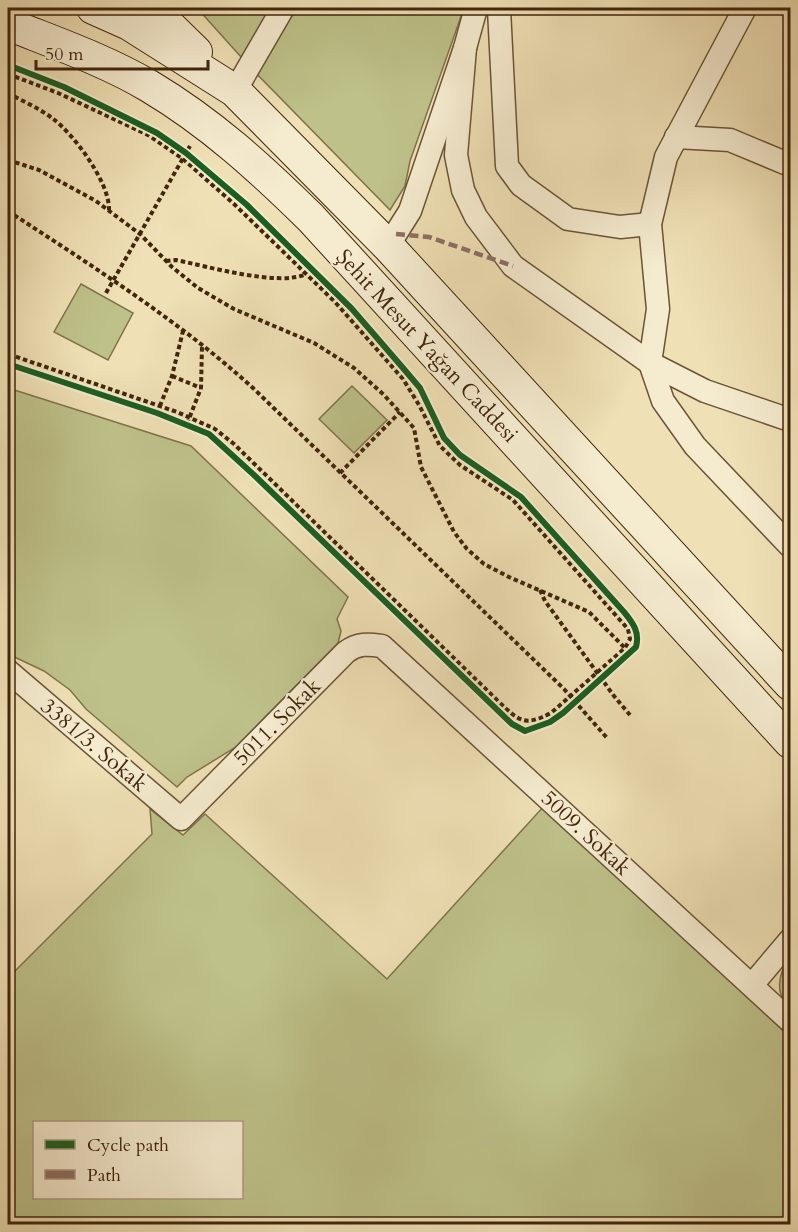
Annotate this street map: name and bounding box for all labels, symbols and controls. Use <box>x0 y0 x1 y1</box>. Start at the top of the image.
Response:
scale bar <box>36 33 208 71</box>
text: 50 m <box>45 42 84 67</box>
street label: Şehit Mesut Yağan Caddesi <box>329 243 525 449</box>
street label: 5011. Sokak <box>227 671 328 772</box>
street label: 3381/3. Sokak <box>34 691 154 799</box>
street label: 5009. Sokak <box>535 784 638 882</box>
legend <box>33 1121 243 1199</box>
text: Cycle path <box>87 1133 169 1158</box>
text: Path <box>87 1163 121 1188</box>

